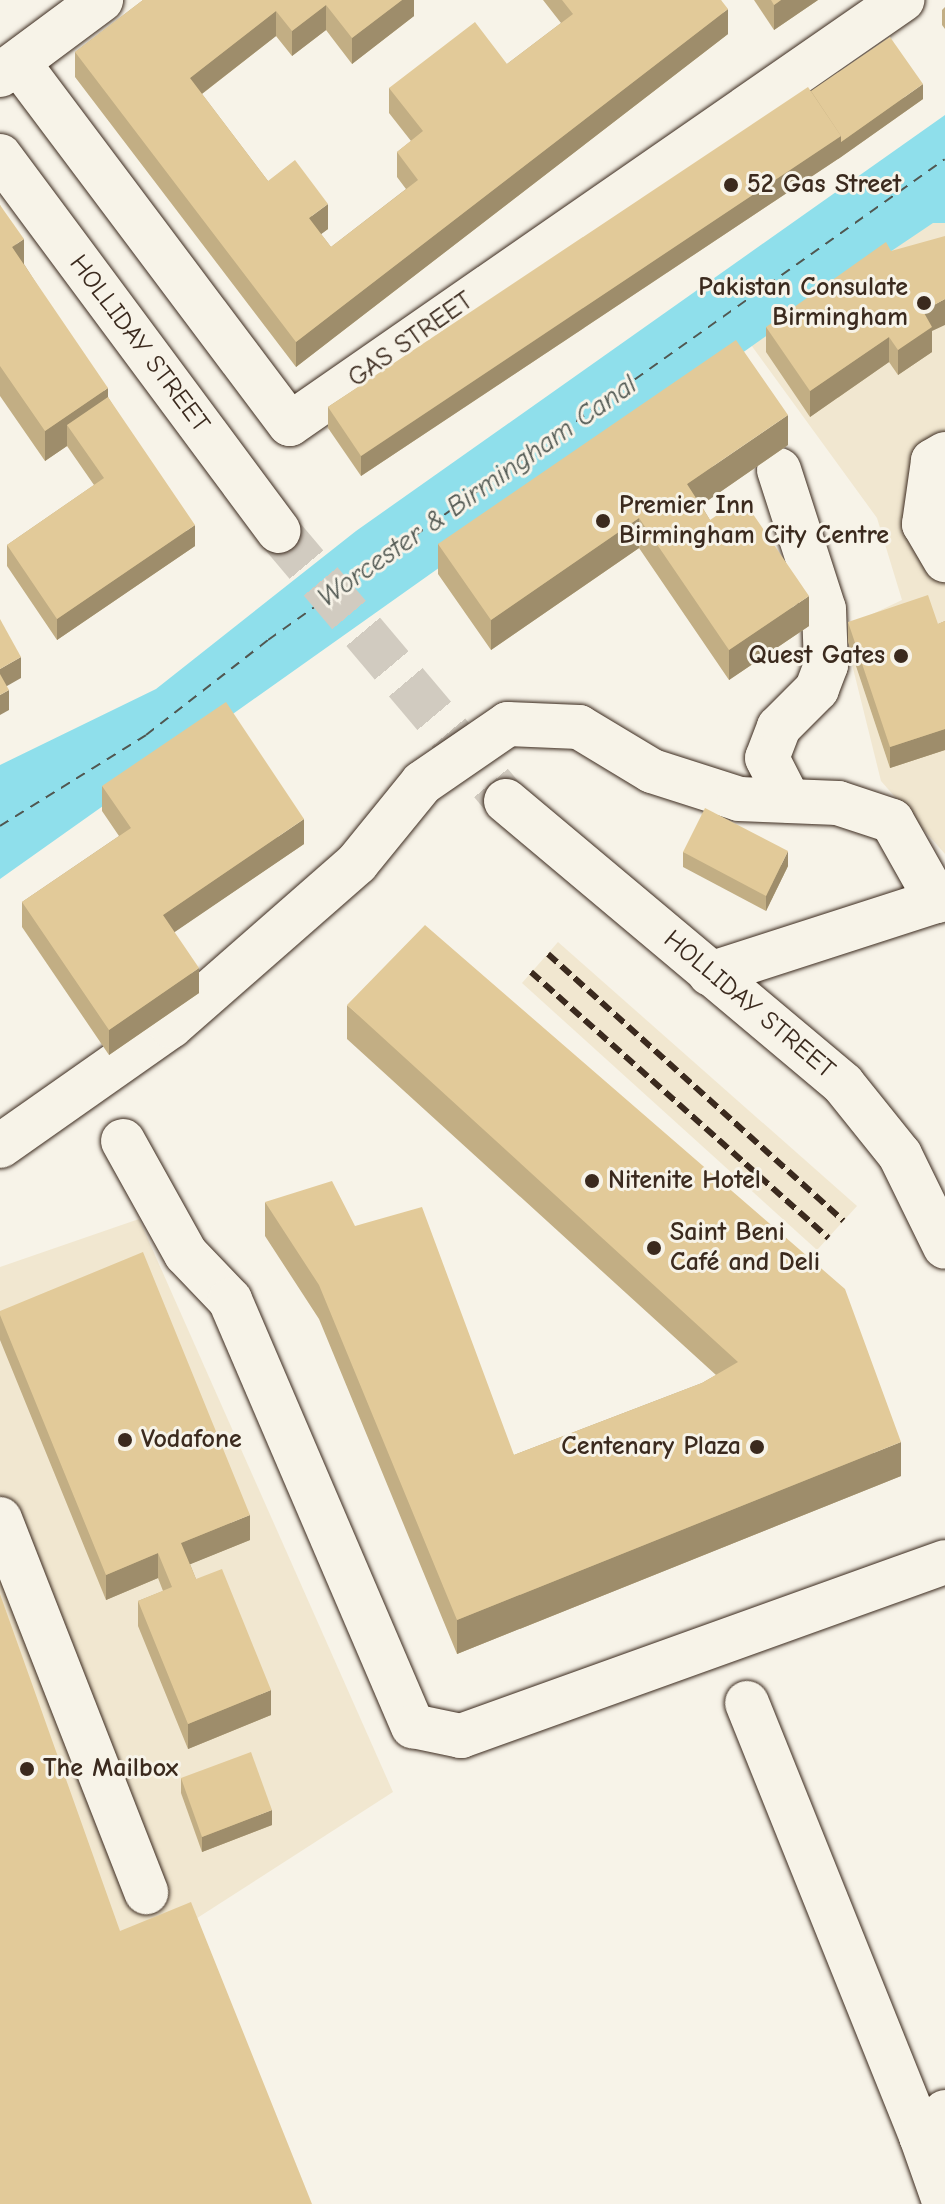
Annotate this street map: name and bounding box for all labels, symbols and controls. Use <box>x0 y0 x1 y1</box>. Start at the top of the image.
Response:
place label: 52 Gas Street <box>747 169 901 201</box>
marker: 52 Gas Street <box>722 176 740 194</box>
street label: HOLLIDAY STREET <box>62 249 216 439</box>
place label: Pakistan Consulate Birmingham <box>698 272 908 334</box>
street label: GAS STREET <box>343 286 479 394</box>
marker: Pakistan Consulate Birmingham <box>915 294 933 312</box>
water label: Worcester & Birmingham Canal <box>311 368 643 614</box>
place label: Premier Inn Birmingham City Centre <box>619 490 889 552</box>
marker: Premier Inn Birmingham City Centre <box>594 512 612 530</box>
place label: Quest Gates <box>749 640 885 672</box>
marker: Quest Gates <box>892 647 910 665</box>
street label: HOLLIDAY STREET <box>657 924 841 1086</box>
place label: Nitenite Hotel <box>608 1165 761 1197</box>
marker: Nitenite Hotel <box>583 1172 601 1190</box>
place label: Saint Beni Café and Deli <box>670 1217 820 1278</box>
marker: Saint Beni Café and Deli <box>645 1239 663 1257</box>
place label: Vodafone <box>141 1424 242 1456</box>
marker: Vodafone <box>116 1431 134 1449</box>
place label: Centenary Plaza <box>561 1431 741 1463</box>
marker: Centenary Plaza <box>748 1438 766 1456</box>
place label: The Mailbox <box>43 1753 178 1785</box>
marker: The Mailbox <box>18 1760 36 1778</box>

